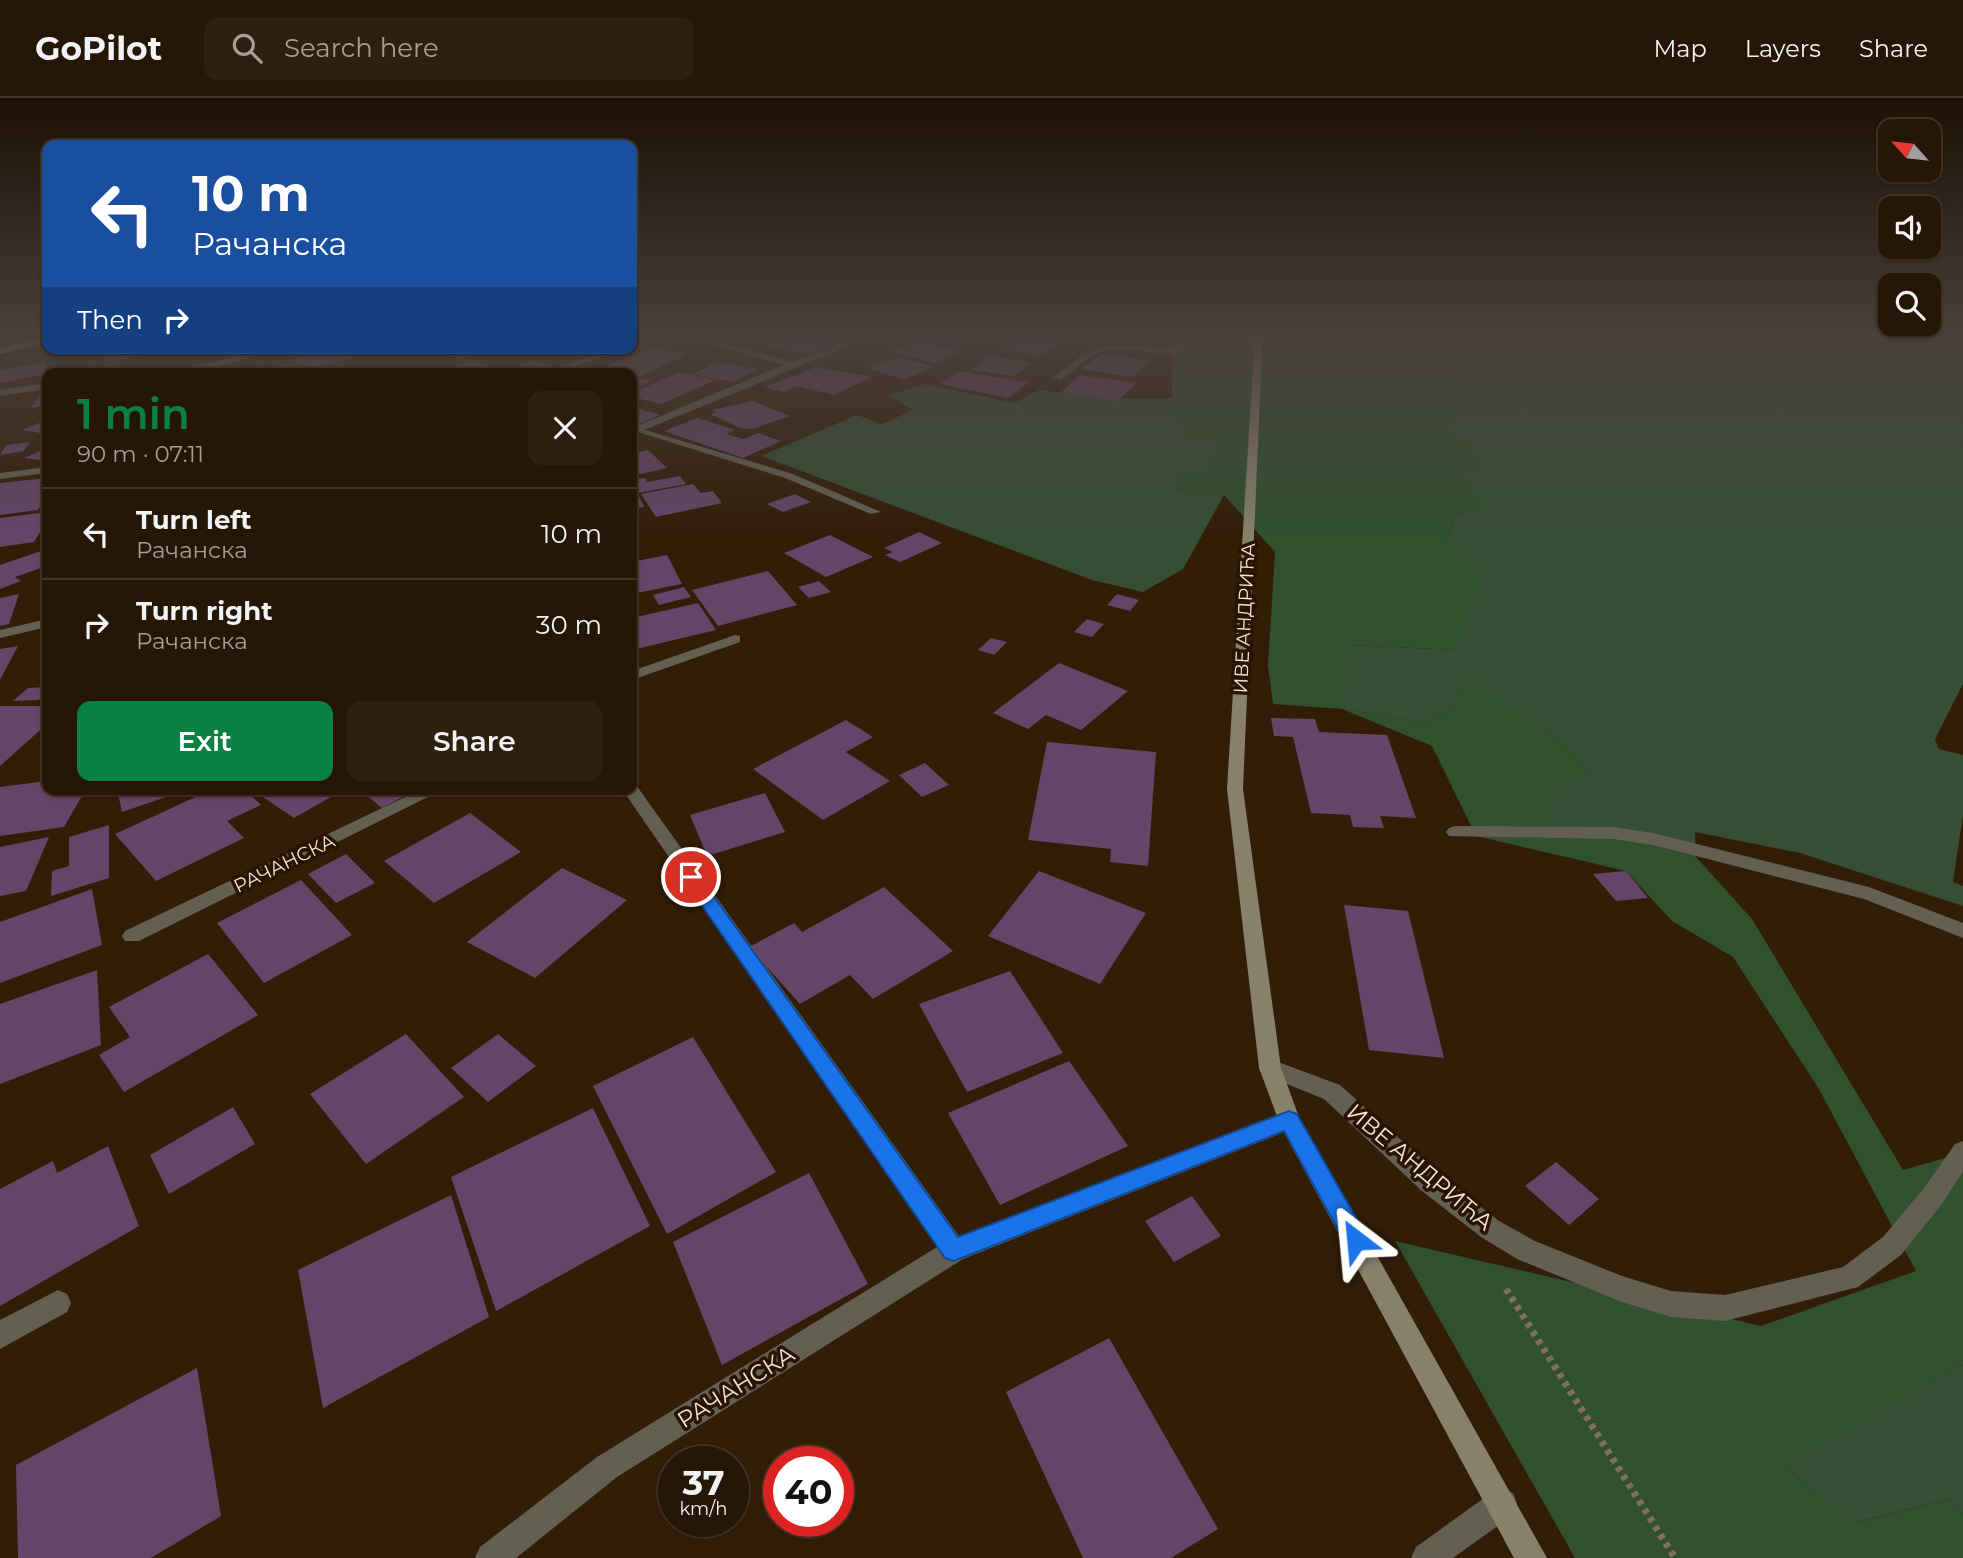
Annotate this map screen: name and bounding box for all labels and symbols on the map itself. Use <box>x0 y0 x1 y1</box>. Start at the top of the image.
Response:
north arrow <box>1878 119 1941 182</box>
street label: ИВЕ АНДРИЋА <box>1229 542 1260 694</box>
street label: РАЧАНСКА <box>230 829 339 898</box>
pin <box>661 847 721 907</box>
street label: ИВЕ АНДРИЋА <box>1341 1098 1499 1236</box>
position arrow <box>1319 1203 1393 1277</box>
street label: РАЧАНСКА <box>672 1340 800 1434</box>
speed limit sign: 40 <box>763 1446 854 1537</box>

